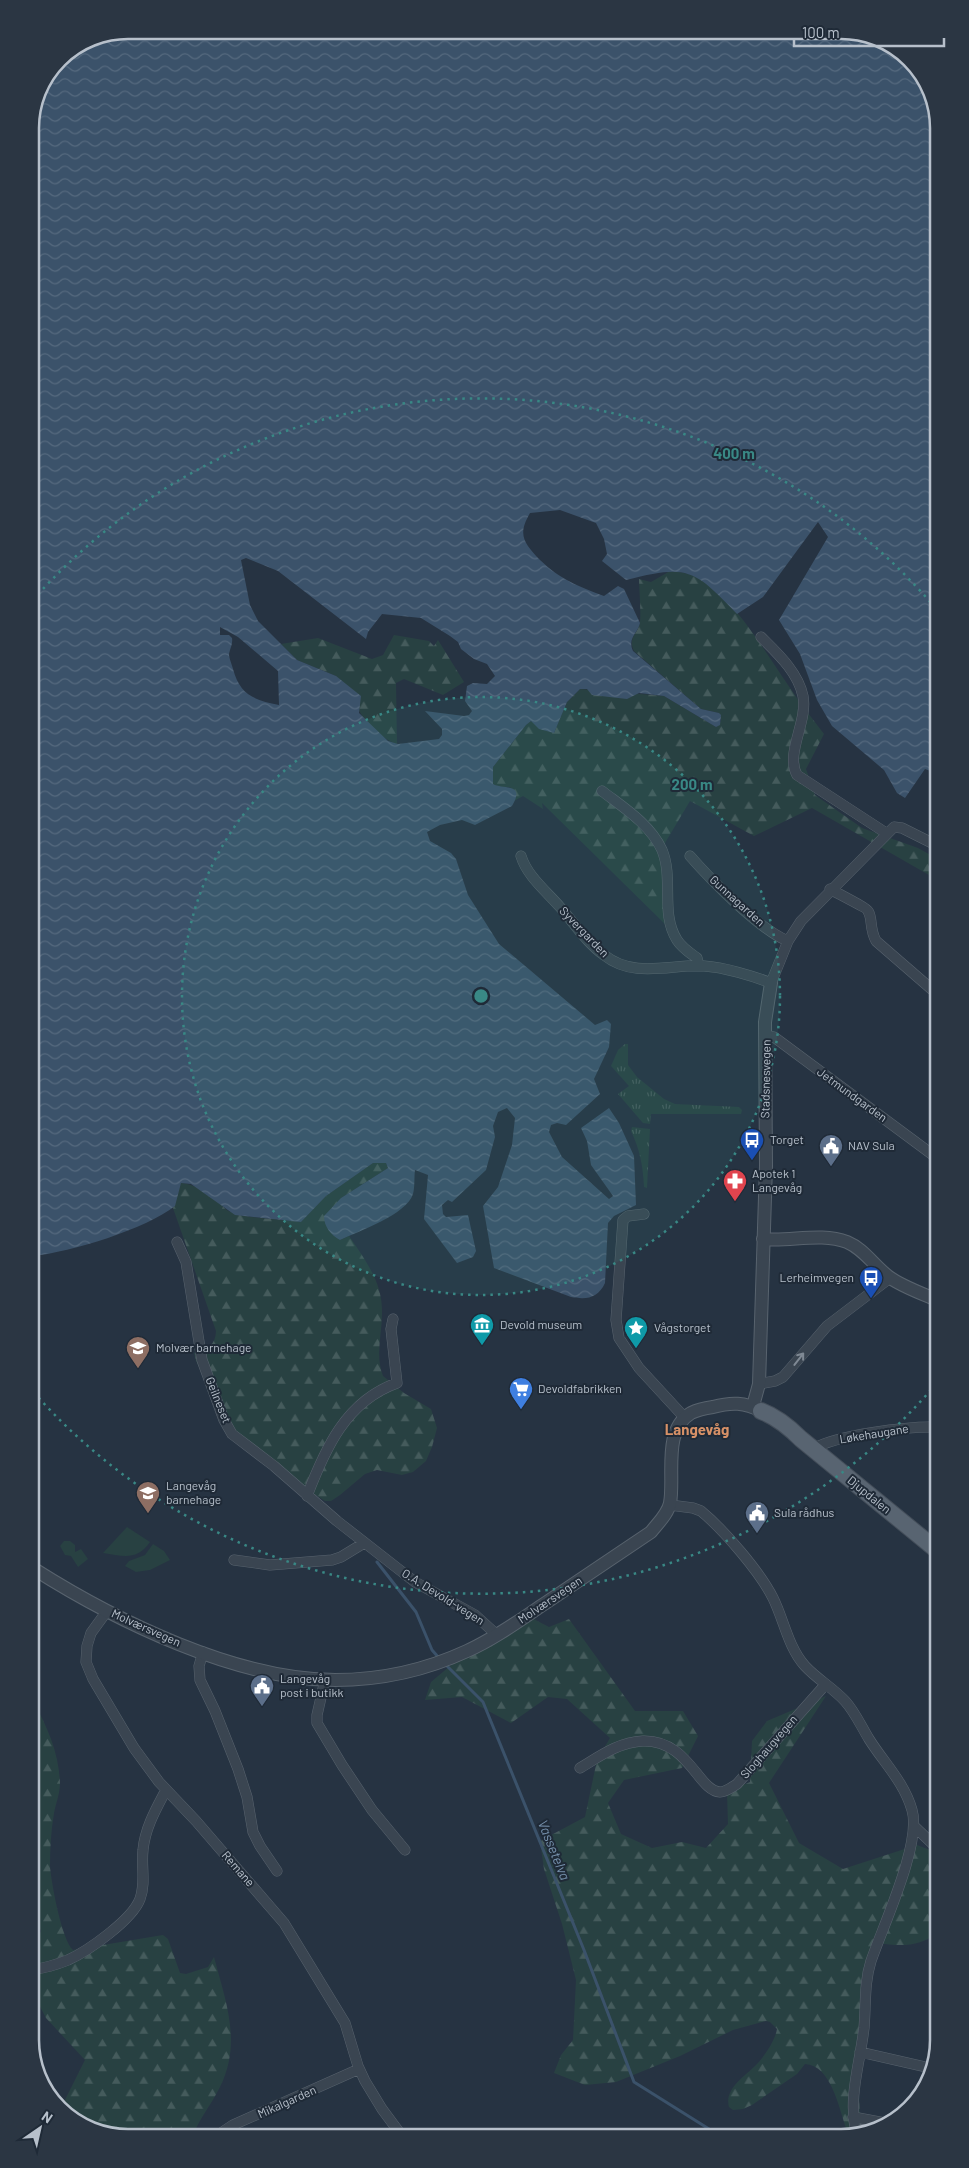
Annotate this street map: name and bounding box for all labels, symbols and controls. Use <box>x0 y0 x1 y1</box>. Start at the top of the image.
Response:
scale bar <box>794 15 944 47</box>
text: 100 m <box>802 23 840 41</box>
text: 400 m <box>713 444 755 462</box>
text: 200 m <box>671 775 713 793</box>
street label: Gunnagarden <box>707 872 768 929</box>
street label: Syvergarden <box>557 903 612 960</box>
centre of rings <box>472 987 490 1005</box>
street label: Stadsnesvegen <box>757 1039 773 1119</box>
street label: Jetmundgarden <box>815 1064 890 1124</box>
bus stop icon: Torget <box>739 1127 765 1161</box>
place label: Torget <box>770 1132 804 1146</box>
public building icon: NAV Sula <box>818 1133 844 1167</box>
place label: NAV Sula <box>848 1138 895 1152</box>
place label: Apotek 1 Langevåg <box>752 1166 802 1194</box>
pharmacy icon: Apotek 1 Langevåg <box>722 1168 748 1202</box>
bus stop icon: Lerheimvegen <box>858 1265 884 1299</box>
place label: Lerheimvegen <box>780 1270 854 1284</box>
museum icon: Devold museum <box>469 1312 495 1346</box>
place icon: Vågstorget <box>623 1315 649 1349</box>
place label: Devold museum <box>500 1317 582 1331</box>
place label: Vågstorget <box>654 1320 711 1334</box>
school or university icon: Molvær barnehage <box>125 1335 151 1369</box>
place label: Molvær barnehage <box>156 1340 251 1354</box>
one-way arrow <box>793 1353 804 1366</box>
street label: Geilneset <box>203 1374 235 1425</box>
supermarket icon: Devoldfabrikken <box>508 1376 534 1410</box>
place label: Devoldfabrikken <box>538 1381 622 1395</box>
district label: Langevåg <box>665 1420 729 1438</box>
street label: Løkehaugane <box>838 1421 909 1445</box>
street label: Djupdalen <box>845 1473 894 1516</box>
place label: Langevåg barnehage <box>166 1478 221 1506</box>
school or university icon: Langevåg barnehage <box>135 1480 161 1514</box>
public building icon: Sula rådhus <box>744 1500 770 1534</box>
place label: Sula rådhus <box>774 1505 835 1519</box>
street label: O.A. Devold-vegen <box>400 1565 487 1627</box>
street label: Molværsvegen <box>515 1573 584 1626</box>
street label: Molværsvegen <box>110 1606 183 1649</box>
place label: Langevåg post i butikk <box>280 1671 344 1699</box>
public building icon: Langevåg post i butikk <box>249 1673 275 1707</box>
street label: Sloghaugvegen <box>737 1712 800 1781</box>
water label: Vassetelva <box>535 1817 574 1882</box>
street label: Remane <box>220 1848 258 1889</box>
street label: Mikalgarden <box>255 2082 318 2120</box>
north arrow <box>15 2103 65 2153</box>
text: N <box>39 2107 56 2126</box>

